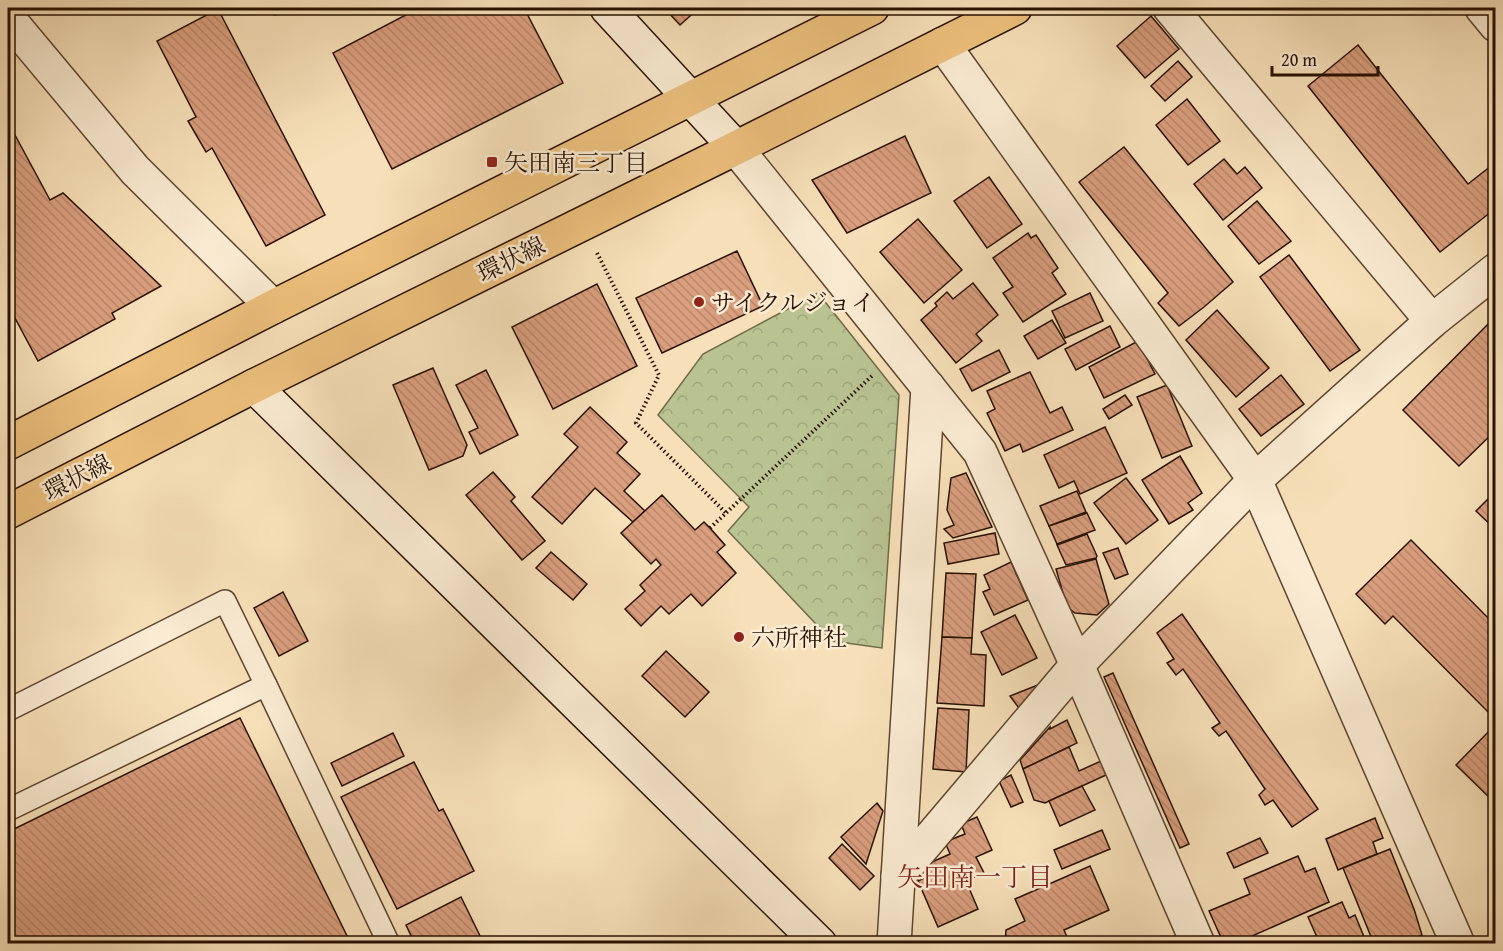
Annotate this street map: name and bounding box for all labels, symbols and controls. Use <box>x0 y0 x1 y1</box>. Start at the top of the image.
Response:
scale bar <box>1272 39 1378 77</box>
text: 20 m <box>1281 46 1317 73</box>
place label: 矢田南三丁目 <box>504 145 648 180</box>
marker: 矢田南三丁目 <box>485 155 499 169</box>
street label: 環状線 <box>471 227 551 291</box>
place label: サイクルジョイ <box>711 285 875 320</box>
marker: サイクルジョイ <box>692 295 706 309</box>
street label: 環状線 <box>37 445 117 509</box>
place label: 六所神社 <box>751 620 847 655</box>
marker: 六所神社 <box>732 630 746 644</box>
district label: 矢田南一丁目 <box>897 857 1053 896</box>

